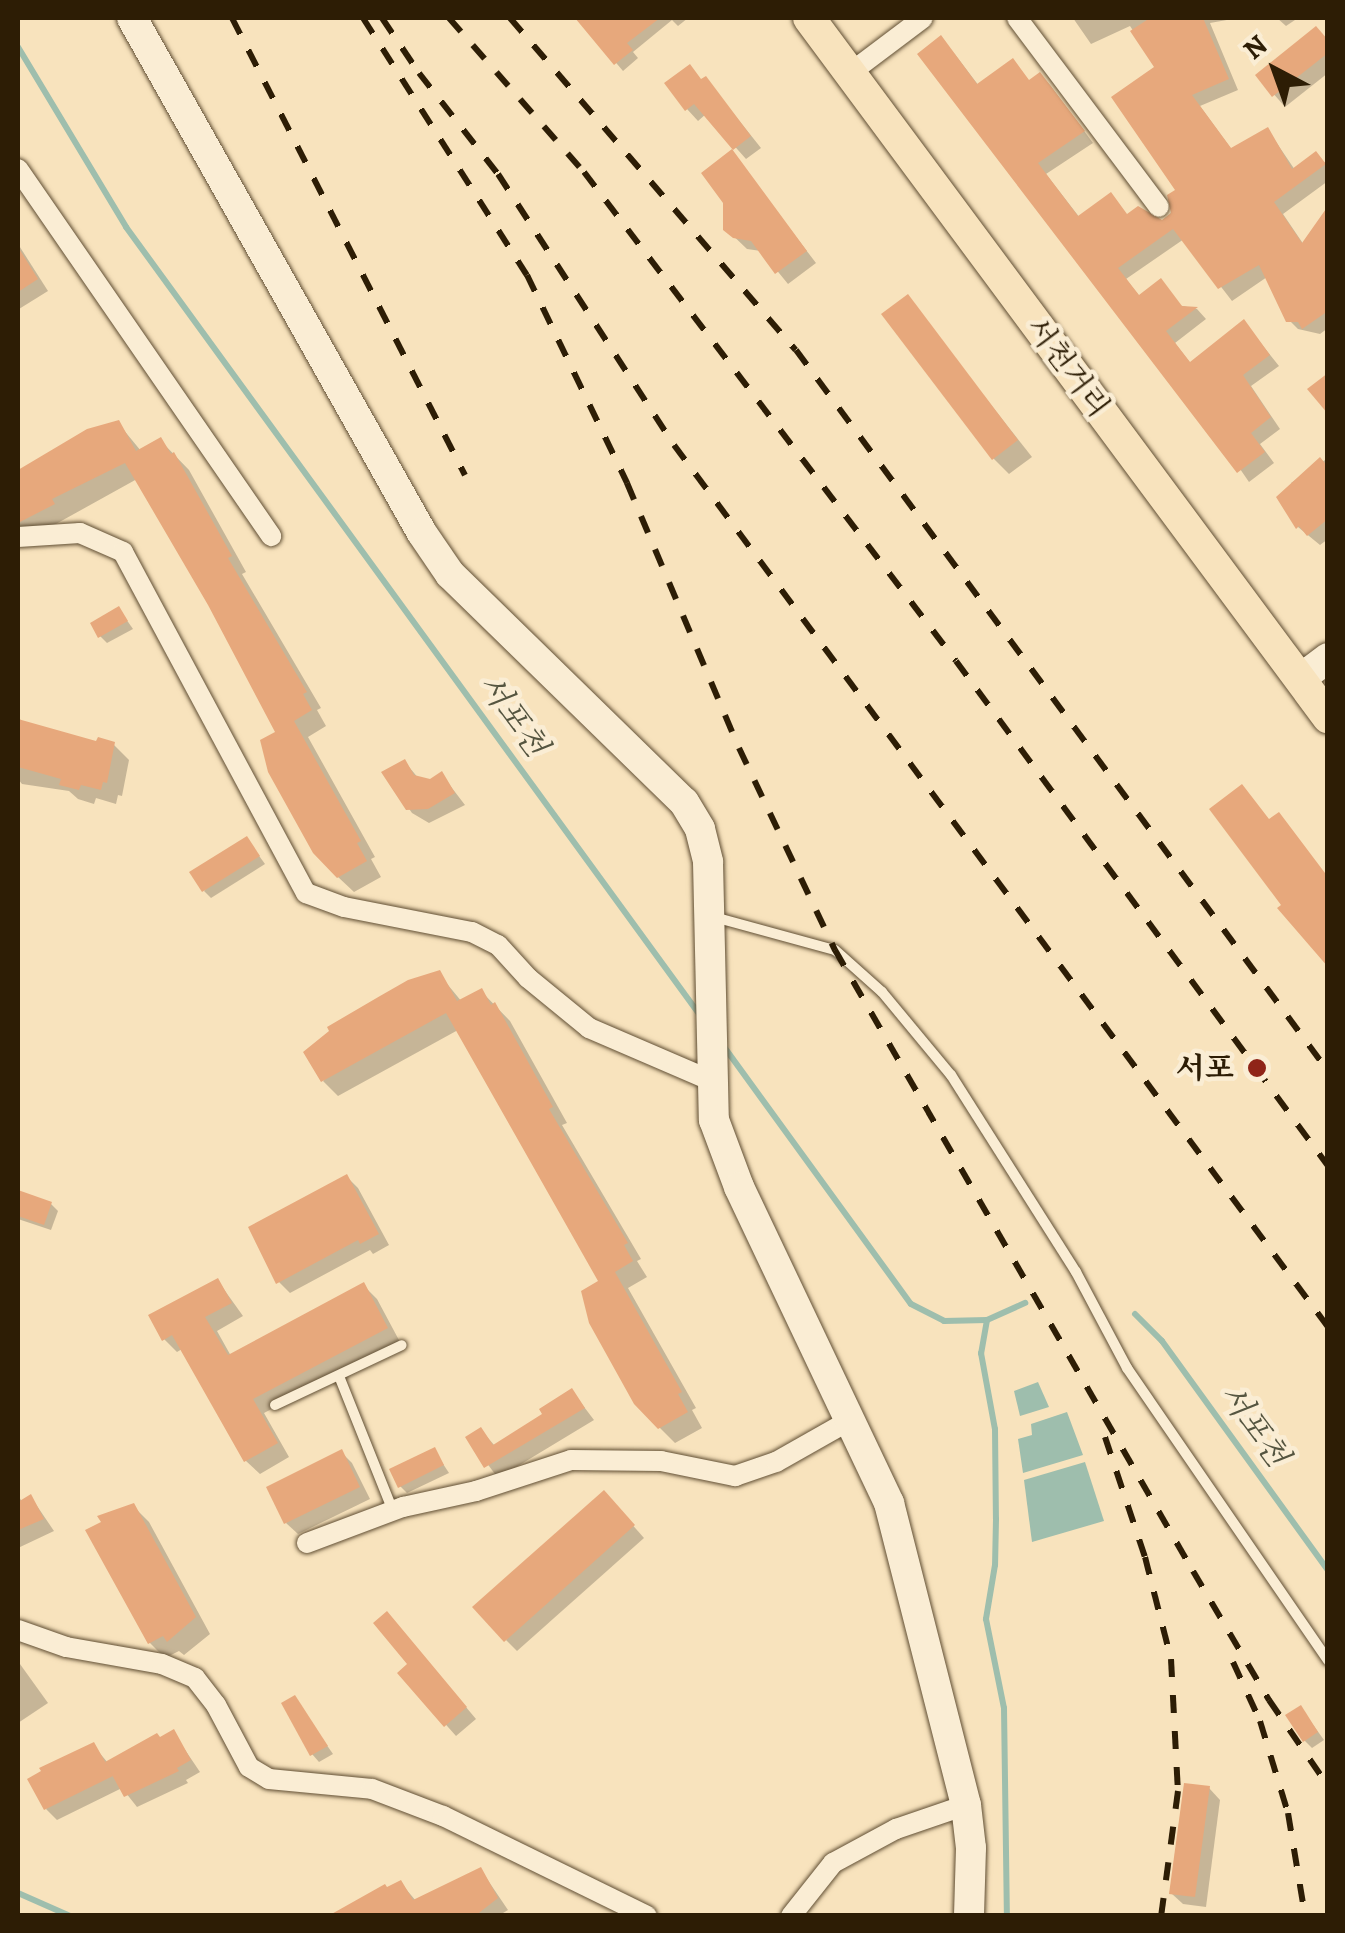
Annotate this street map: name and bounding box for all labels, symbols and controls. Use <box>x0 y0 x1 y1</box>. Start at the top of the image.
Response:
north arrow <box>1225 20 1325 120</box>
text: N <box>1235 26 1275 68</box>
street label: 서천거리 <box>1019 310 1117 424</box>
water label: 서포천 <box>470 666 556 764</box>
place label: 서포 <box>1176 1050 1234 1086</box>
marker: 서포 <box>1244 1055 1270 1081</box>
water label: 서포천 <box>1211 1376 1297 1474</box>

